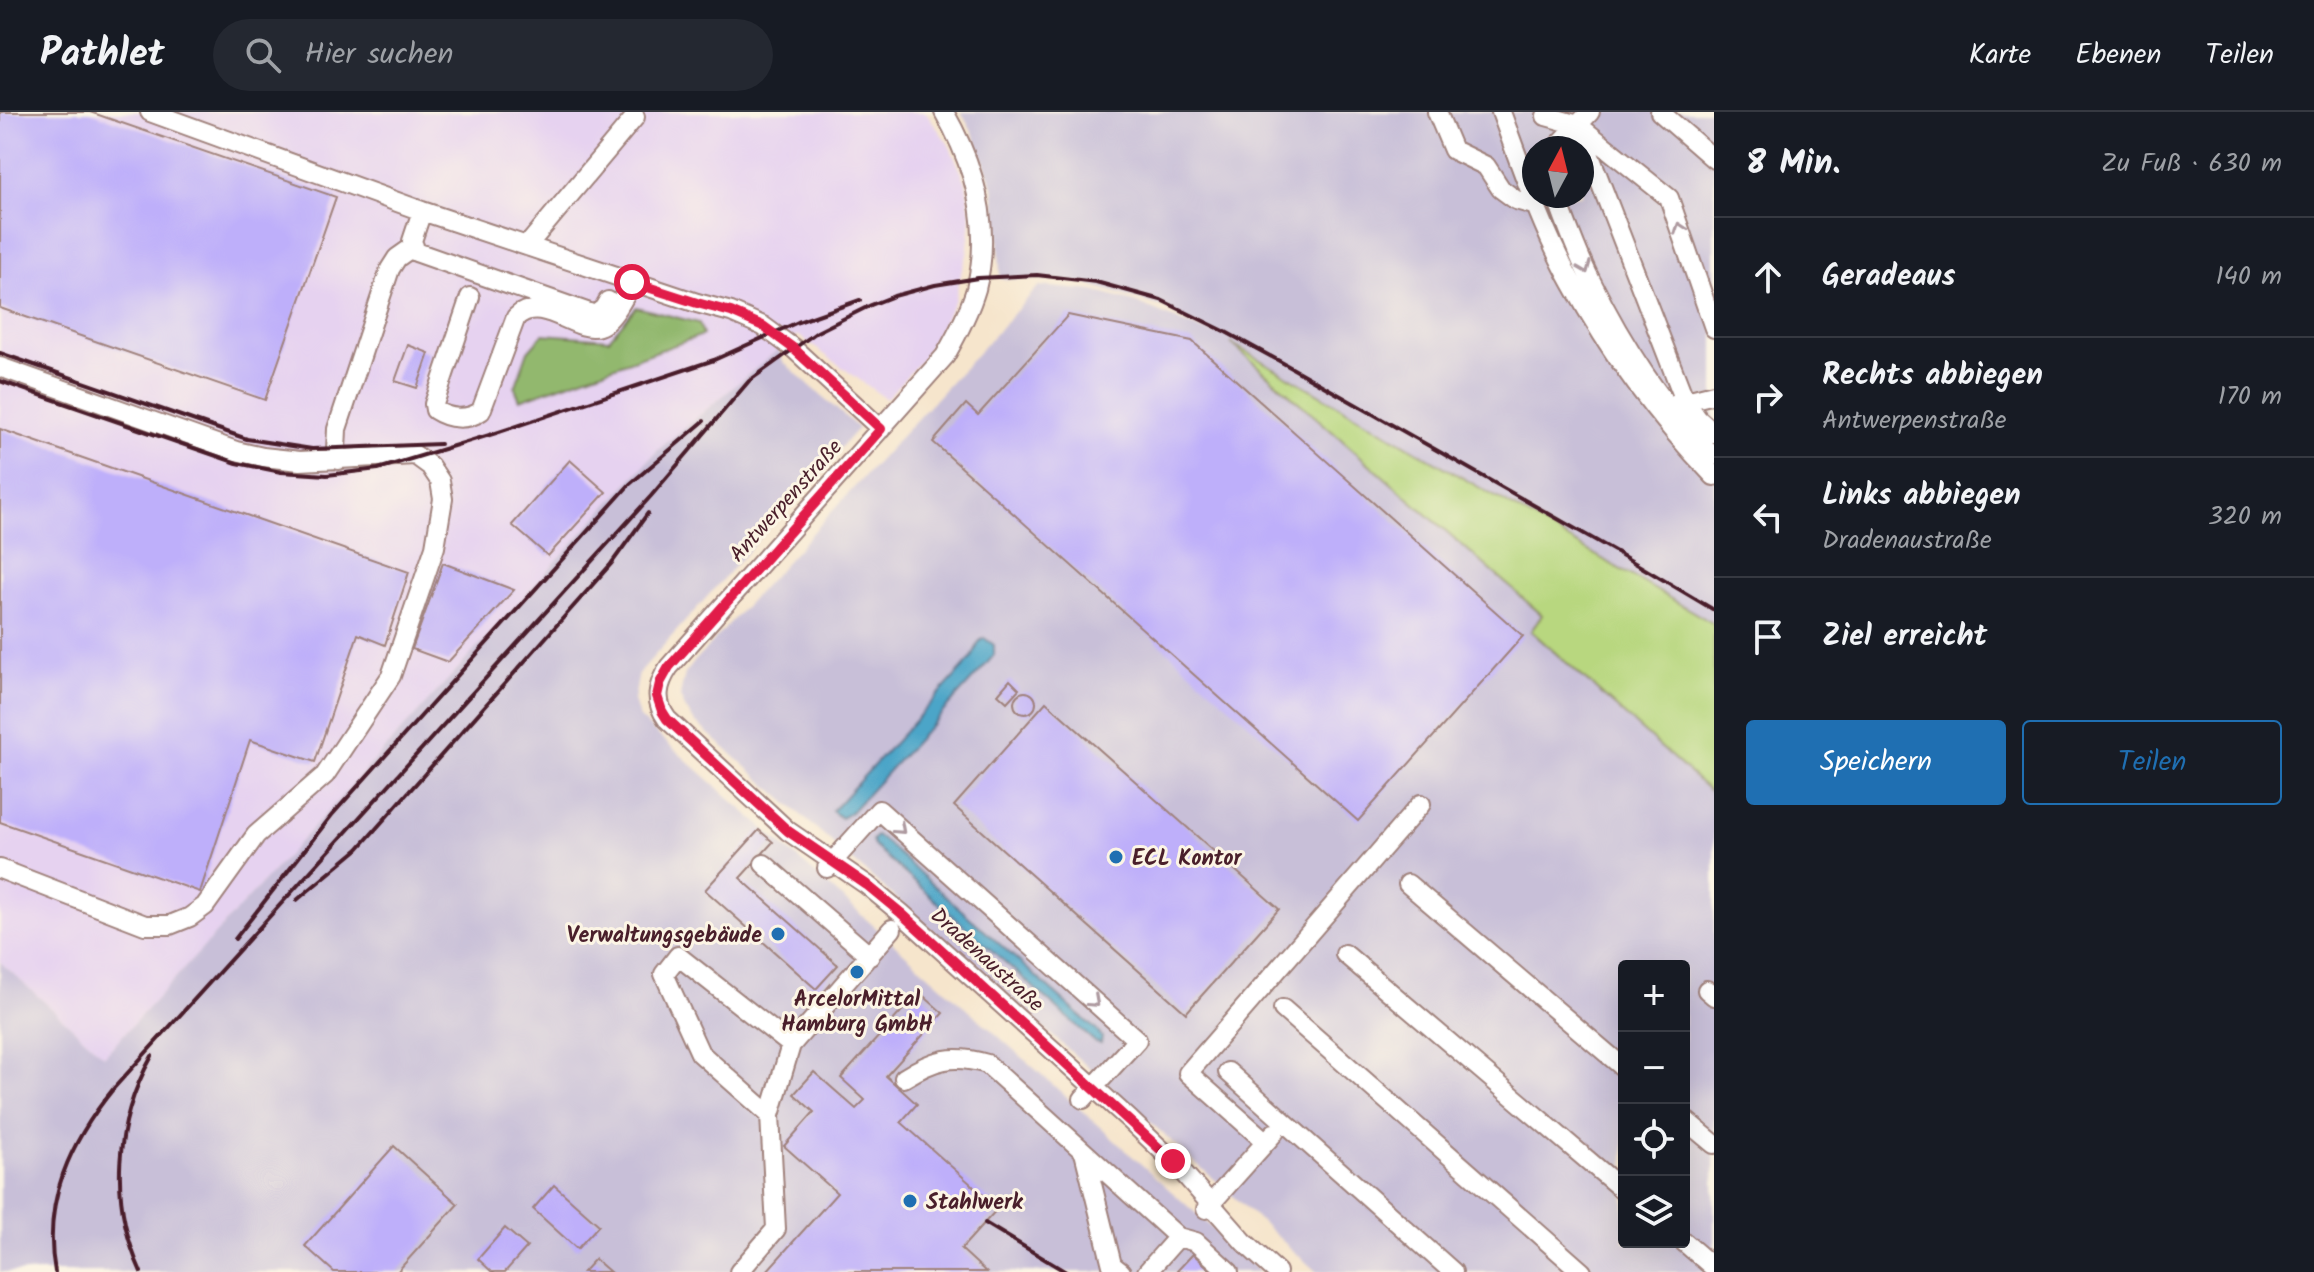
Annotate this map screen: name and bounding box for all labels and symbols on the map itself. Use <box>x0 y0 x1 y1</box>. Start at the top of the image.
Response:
north arrow <box>1522 136 1594 208</box>
one-way arrow <box>1673 222 1689 236</box>
one-way arrow <box>1576 260 1592 274</box>
route start <box>614 264 650 300</box>
street label: Antwerpenstraße <box>722 432 852 571</box>
one-way arrow <box>891 819 906 833</box>
place label: ECL Kontor <box>1132 842 1243 877</box>
marker: ECL Kontor <box>1107 848 1125 866</box>
street label: Dradenaustraße <box>921 900 1051 1022</box>
place label: Verwaltungsgebäude <box>567 919 762 954</box>
marker: Verwaltungsgebäude <box>769 925 787 943</box>
marker: ArcelorMittal Hamburg GmbH <box>848 963 866 981</box>
place label: ArcelorMittal Hamburg GmbH <box>781 983 933 1043</box>
one-way arrow <box>1085 992 1100 1007</box>
route end <box>1155 1143 1191 1179</box>
place label: Stahlwerk <box>926 1186 1024 1221</box>
marker: Stahlwerk <box>901 1192 919 1210</box>

